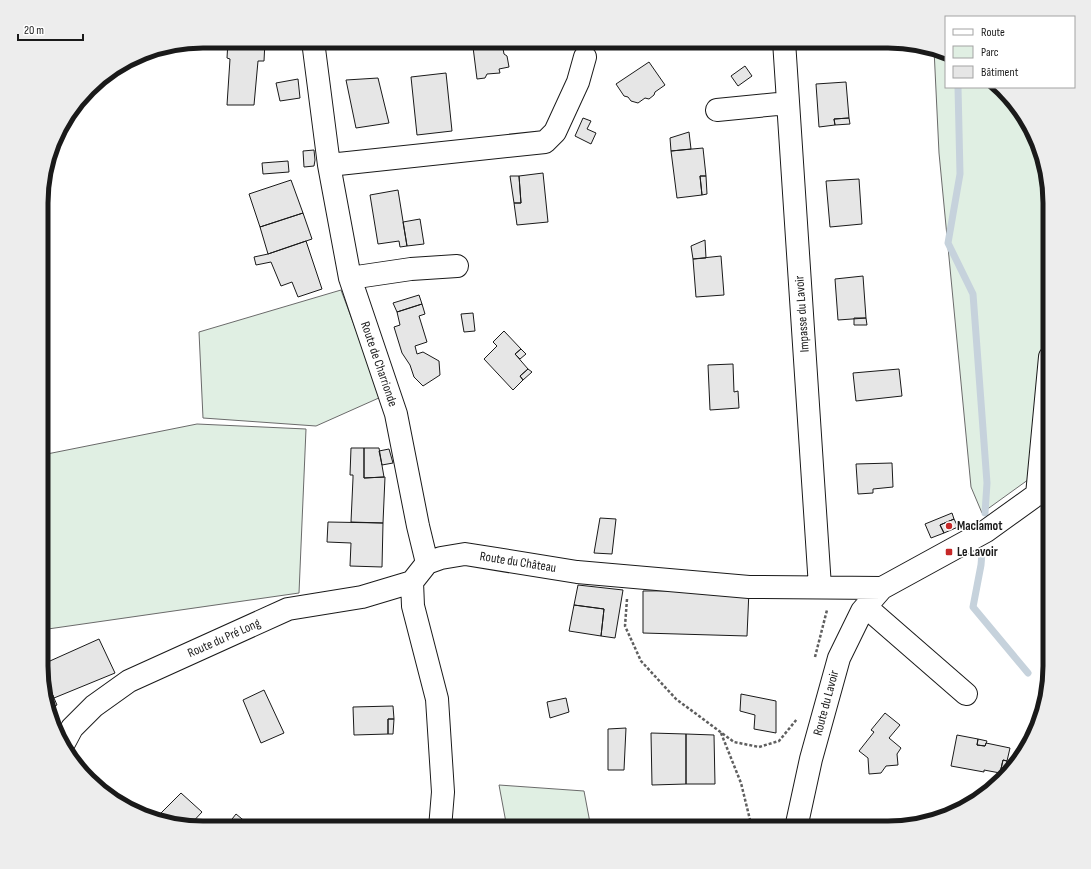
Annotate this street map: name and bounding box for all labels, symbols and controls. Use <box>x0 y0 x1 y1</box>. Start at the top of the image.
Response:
scale bar <box>18 16 83 42</box>
legend <box>945 16 1075 88</box>
text: 20 m <box>24 23 44 38</box>
text: Route <box>981 25 1005 40</box>
text: Parc <box>981 45 999 60</box>
text: Bâtiment <box>981 65 1019 80</box>
street label: Impasse du Lavoir <box>791 275 813 353</box>
street label: Route de Charrionde <box>357 319 401 409</box>
place label: Maclamot <box>957 518 1003 534</box>
marker: Maclamot <box>944 521 954 531</box>
place label: Le Lavoir <box>957 544 998 560</box>
marker: Le Lavoir <box>944 547 954 557</box>
street label: Route du Château <box>479 548 557 576</box>
street label: Route du Pré Long <box>185 615 263 661</box>
street label: Route du Lavoir <box>810 668 842 737</box>

